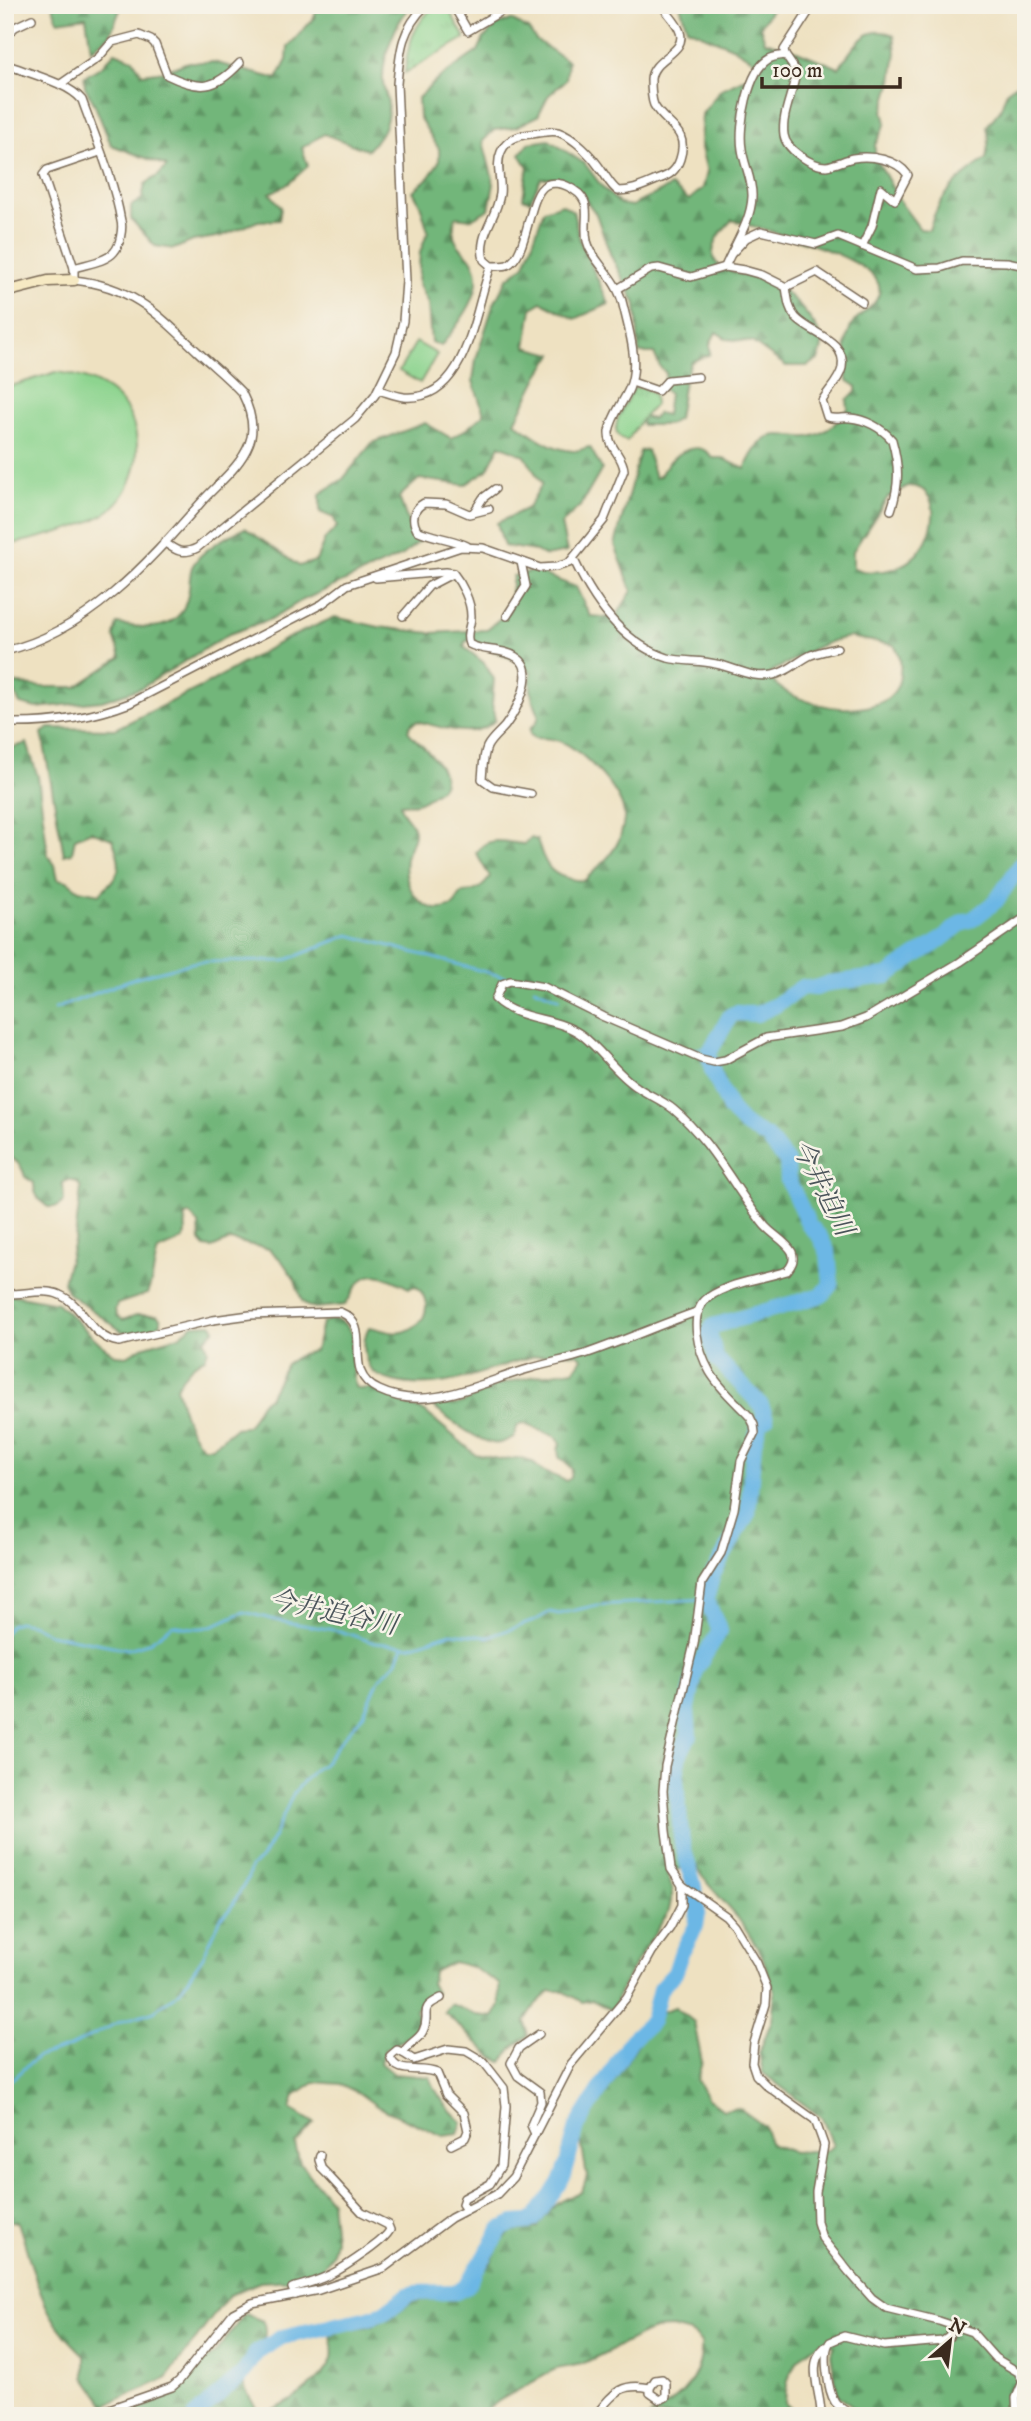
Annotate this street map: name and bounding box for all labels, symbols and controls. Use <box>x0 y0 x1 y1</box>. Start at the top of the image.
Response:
scale bar <box>762 46 900 90</box>
text: 100 m <box>772 58 823 84</box>
water label: 今井迫川 <box>784 1134 862 1244</box>
water label: 今井追谷川 <box>266 1583 403 1643</box>
north arrow <box>916 2306 986 2376</box>
text: N <box>945 2313 970 2341</box>

